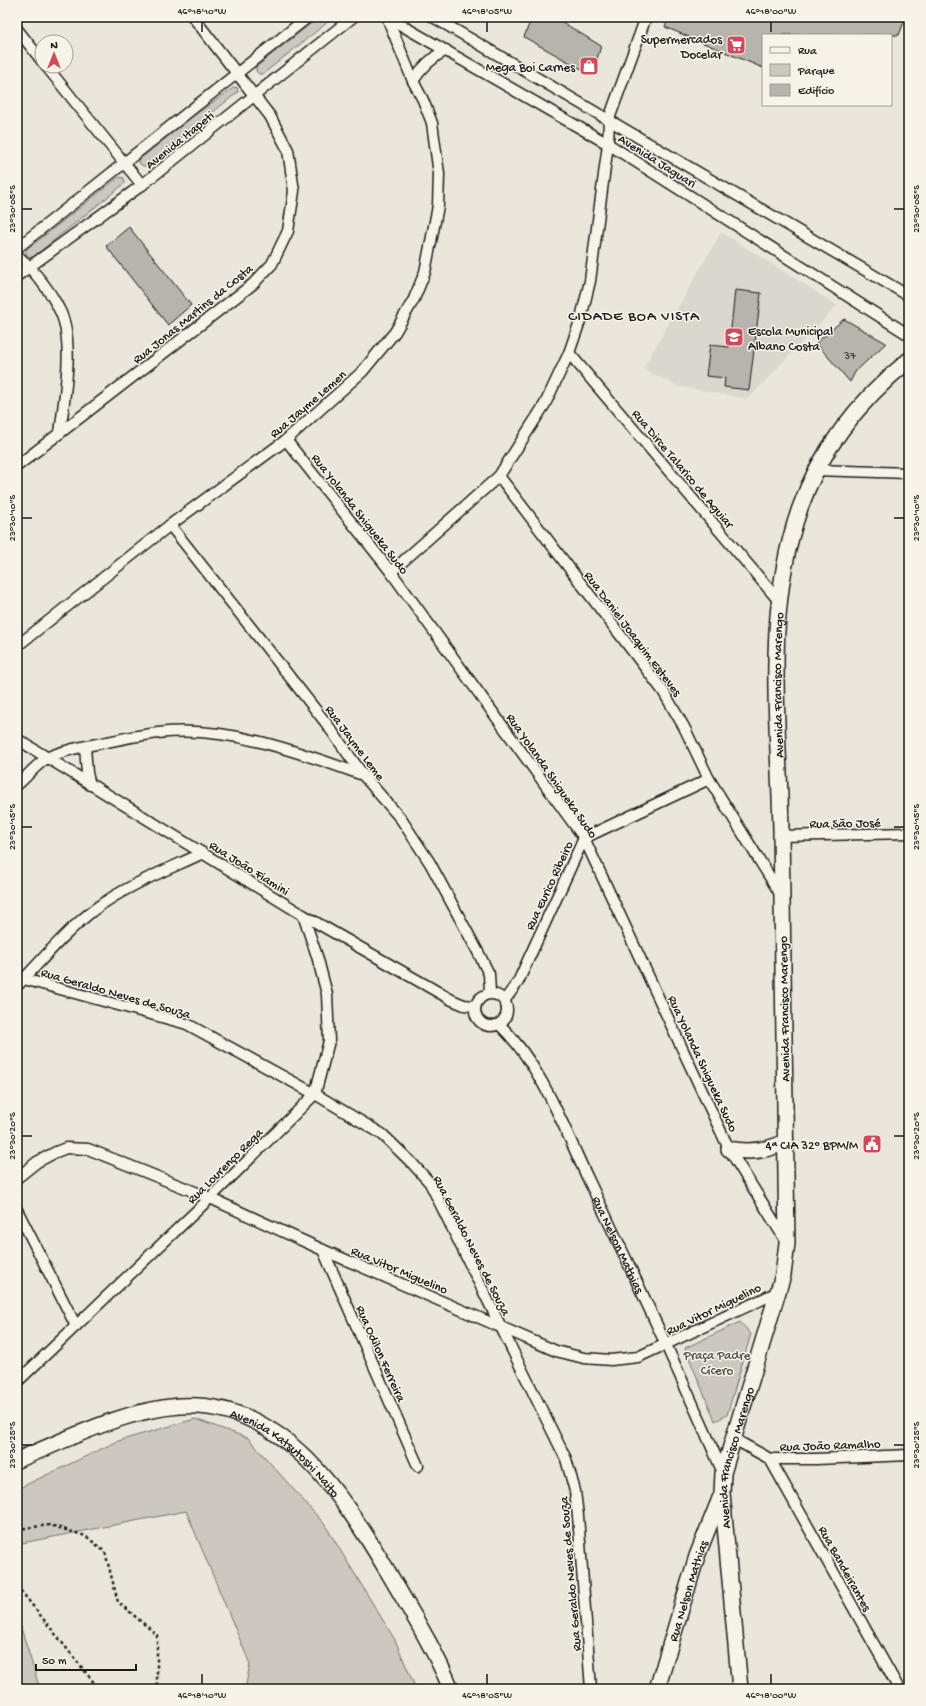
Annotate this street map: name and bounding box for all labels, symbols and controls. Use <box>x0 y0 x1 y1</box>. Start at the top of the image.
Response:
text: 46°18'10"W <box>178 6 227 18</box>
text: 46°18'05"W <box>462 6 512 18</box>
text: 46°18'00"W <box>746 6 797 18</box>
place label: Supermercados Docelar <box>641 33 723 63</box>
north arrow <box>34 34 74 74</box>
supermarket icon: Supermercados Docelar <box>725 34 747 56</box>
legend <box>762 34 892 106</box>
text: N <box>50 40 58 52</box>
text: Rua <box>798 45 817 59</box>
shop icon: Mega Boi Carnes <box>578 55 600 77</box>
place label: Mega Boi Carnes <box>486 61 576 76</box>
text: Parque <box>797 65 835 79</box>
text: Edifício <box>798 85 834 99</box>
street label: Avenida Itapeti <box>143 109 218 173</box>
street label: Avenida Jaguari <box>615 132 699 192</box>
text: 23°30'05"S <box>7 185 19 233</box>
text: 23°30'05"S <box>911 185 923 233</box>
street label: Rua Jonas Martins da Costa <box>131 261 257 368</box>
district label: CIDADE BOA VISTA <box>568 308 700 326</box>
place label: Escola Municipal Albano Costa <box>748 325 833 355</box>
school or university icon: Escola Municipal Albano Costa <box>723 326 745 348</box>
house number: 37 <box>843 351 856 363</box>
street label: Rua Jayme Lemen <box>267 367 351 442</box>
street label: Rua Dirce Talarico de Aguiar <box>628 407 737 533</box>
street label: Rua Yolanda Shigueka Sudo <box>307 451 411 578</box>
text: 23°30'10"S <box>7 494 19 541</box>
text: 23°30'10"S <box>911 494 923 541</box>
street label: Rua Daniel Joaquim Esteves <box>580 569 685 701</box>
street label: Avenida Francisco Marengo <box>771 612 788 758</box>
street label: Rua Jayme Leme <box>321 703 387 784</box>
street label: Rua Yolanda Shigueka Sudo <box>502 711 600 842</box>
text: 23°30'15"S <box>7 804 19 850</box>
text: 23°30'15"S <box>911 804 923 850</box>
street label: Rua São José <box>809 816 881 833</box>
street label: Rua João Fiamini <box>206 838 292 900</box>
street label: Rua Eurico Ribeiro <box>523 839 578 933</box>
street label: Avenida Francisco Marengo <box>777 936 794 1082</box>
street label: Rua Geraldo Neves de Souza <box>39 966 193 1023</box>
street label: Rua Yolanda Shigueka Sudo <box>663 993 740 1135</box>
text: 23°30'20"S <box>7 1112 19 1160</box>
text: 23°30'20"S <box>911 1112 923 1160</box>
street label: Rua Lourenço Rega <box>185 1125 267 1208</box>
public building icon: 4ª CIA 32º BPM/M <box>861 1133 883 1155</box>
place label: 4ª CIA 32º BPM/M <box>766 1139 859 1154</box>
street label: Rua Geraldo Neves de Souza <box>429 1174 513 1319</box>
street label: Rua Nelson Mathias <box>587 1194 647 1297</box>
street label: Rua Vitor Miguelino <box>348 1244 450 1299</box>
street label: Rua Vitor Miguelino <box>664 1281 764 1340</box>
street label: Rua Odilon Ferreira <box>352 1303 408 1405</box>
park label: Praça Padre Cícero <box>682 1349 751 1379</box>
street label: Avenida Francisco Marengo <box>717 1385 759 1529</box>
street label: Avenida Katsutoshi Naito <box>228 1407 342 1501</box>
text: 23°30'25"S <box>7 1421 19 1468</box>
text: 23°30'25"S <box>911 1421 923 1468</box>
street label: Rua João Ramalho <box>779 1437 881 1456</box>
street label: Rua Geraldo Neves de Souza <box>557 1495 586 1652</box>
street label: Rua Bandeirantes <box>814 1524 874 1616</box>
street label: Rua Nelson Mathias <box>667 1537 713 1644</box>
scale bar <box>36 1646 136 1672</box>
text: 50 m <box>42 1655 67 1669</box>
text: 46°18'10"W <box>178 1690 227 1702</box>
text: 46°18'05"W <box>462 1690 512 1702</box>
text: 46°18'00"W <box>746 1690 797 1702</box>

